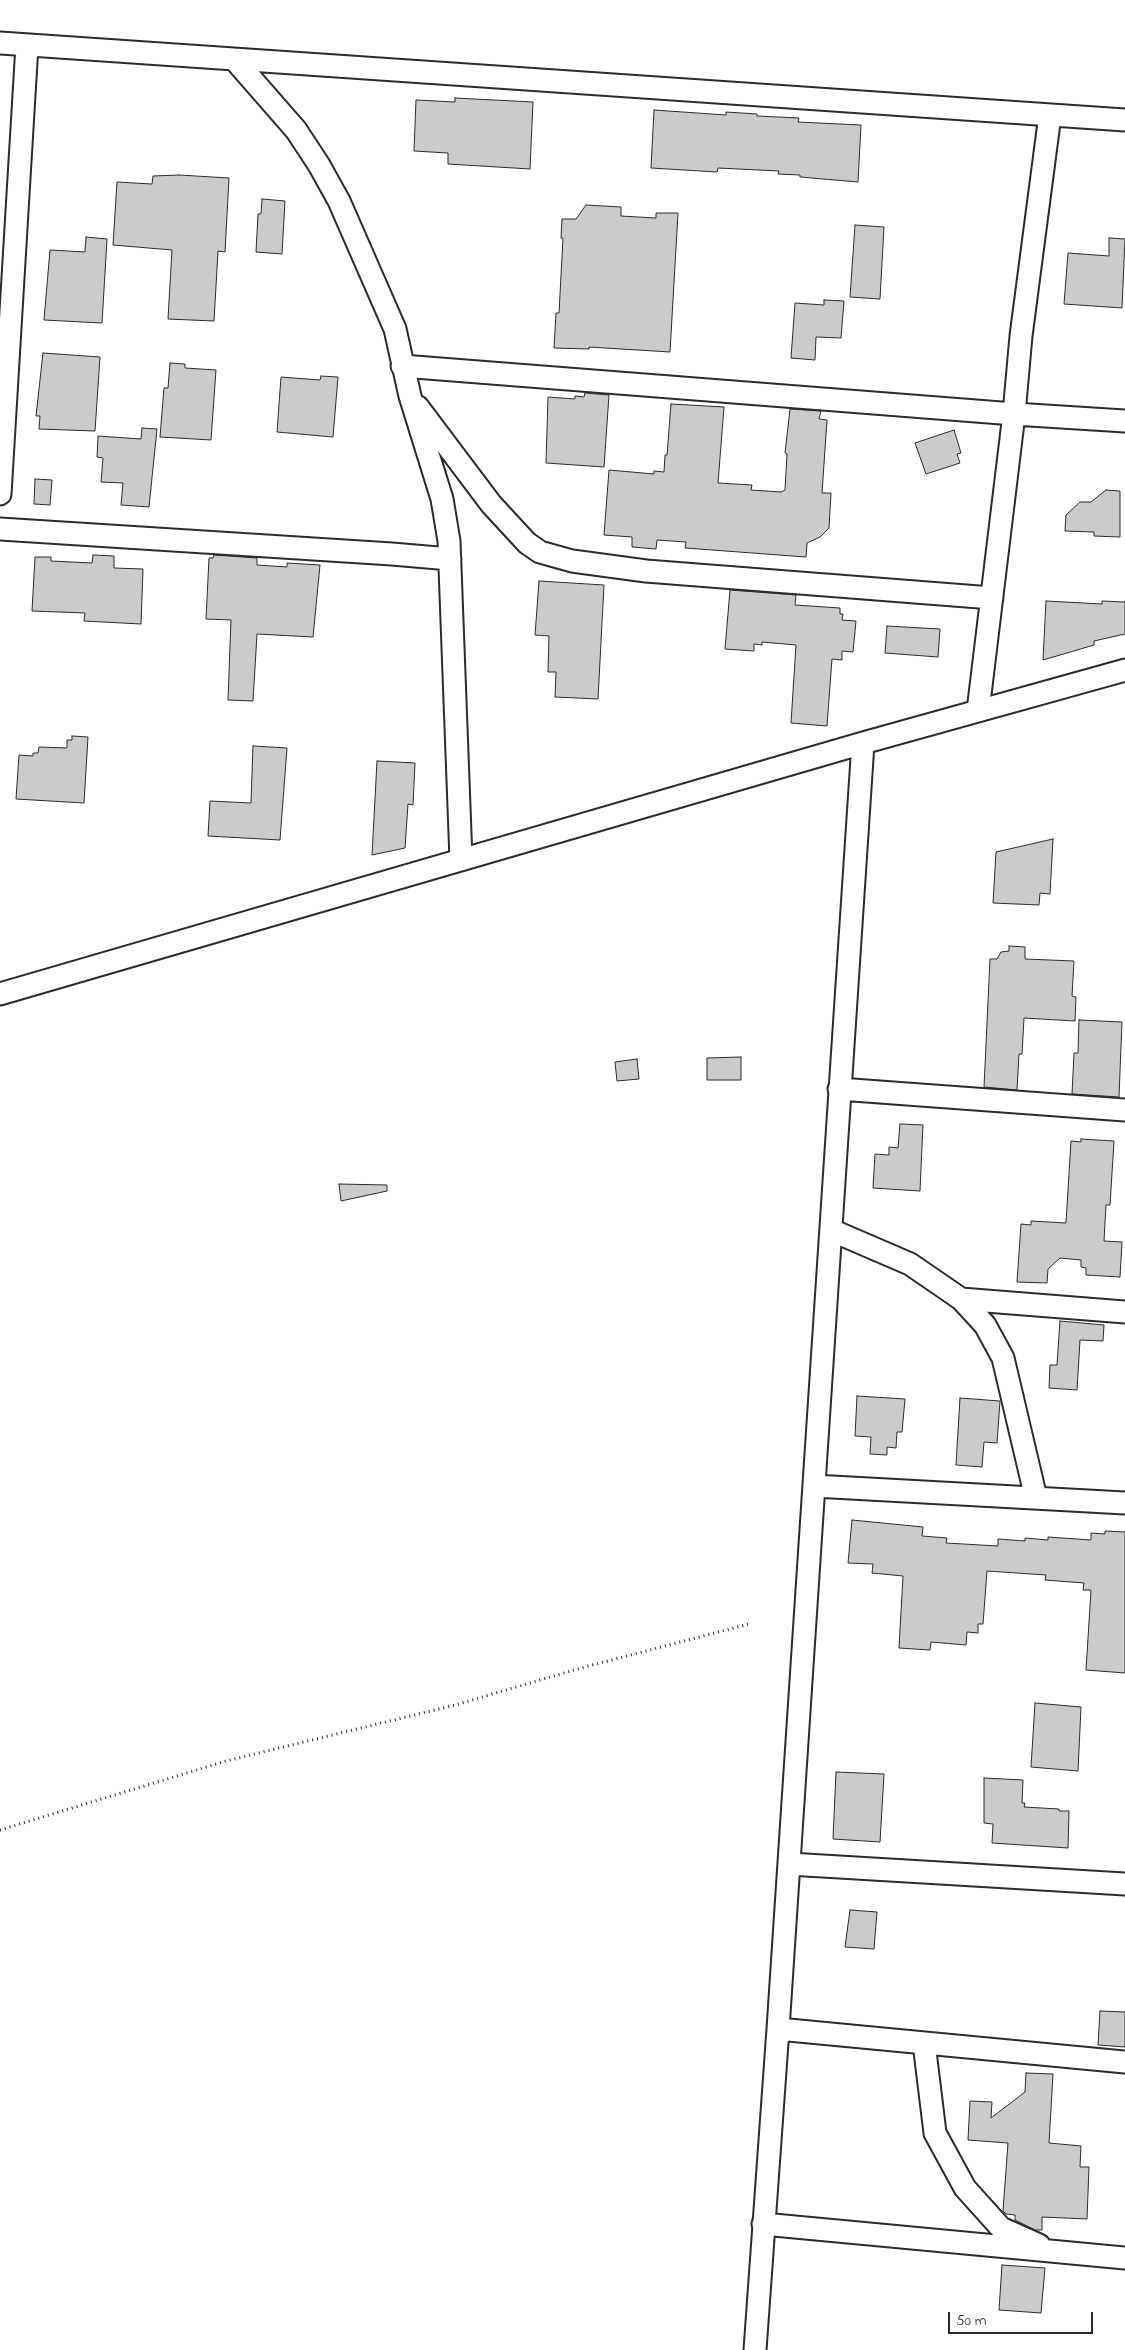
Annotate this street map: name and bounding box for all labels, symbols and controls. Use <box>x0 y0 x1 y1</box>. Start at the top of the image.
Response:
scale bar <box>950 2302 1095 2334</box>
text: 50 m <box>956 2310 986 2332</box>

